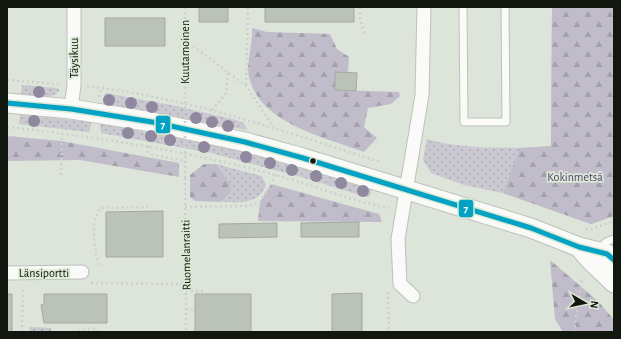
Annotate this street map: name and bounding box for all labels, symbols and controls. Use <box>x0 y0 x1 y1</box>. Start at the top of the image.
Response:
street label: Kuutamoinen <box>179 20 191 84</box>
street label: Täysikuu <box>68 38 81 78</box>
line badge: 7 <box>155 115 171 134</box>
text: 7 <box>161 119 166 130</box>
unlabelled marker <box>308 156 318 166</box>
park label: Kokinmetsä <box>547 171 603 183</box>
line badge: 7 <box>458 199 474 218</box>
text: 7 <box>464 203 469 214</box>
street label: Ruomelanraitti <box>179 220 193 290</box>
street label: Länsiportti <box>19 267 69 279</box>
north arrow <box>565 283 605 323</box>
text: N <box>588 300 600 309</box>

